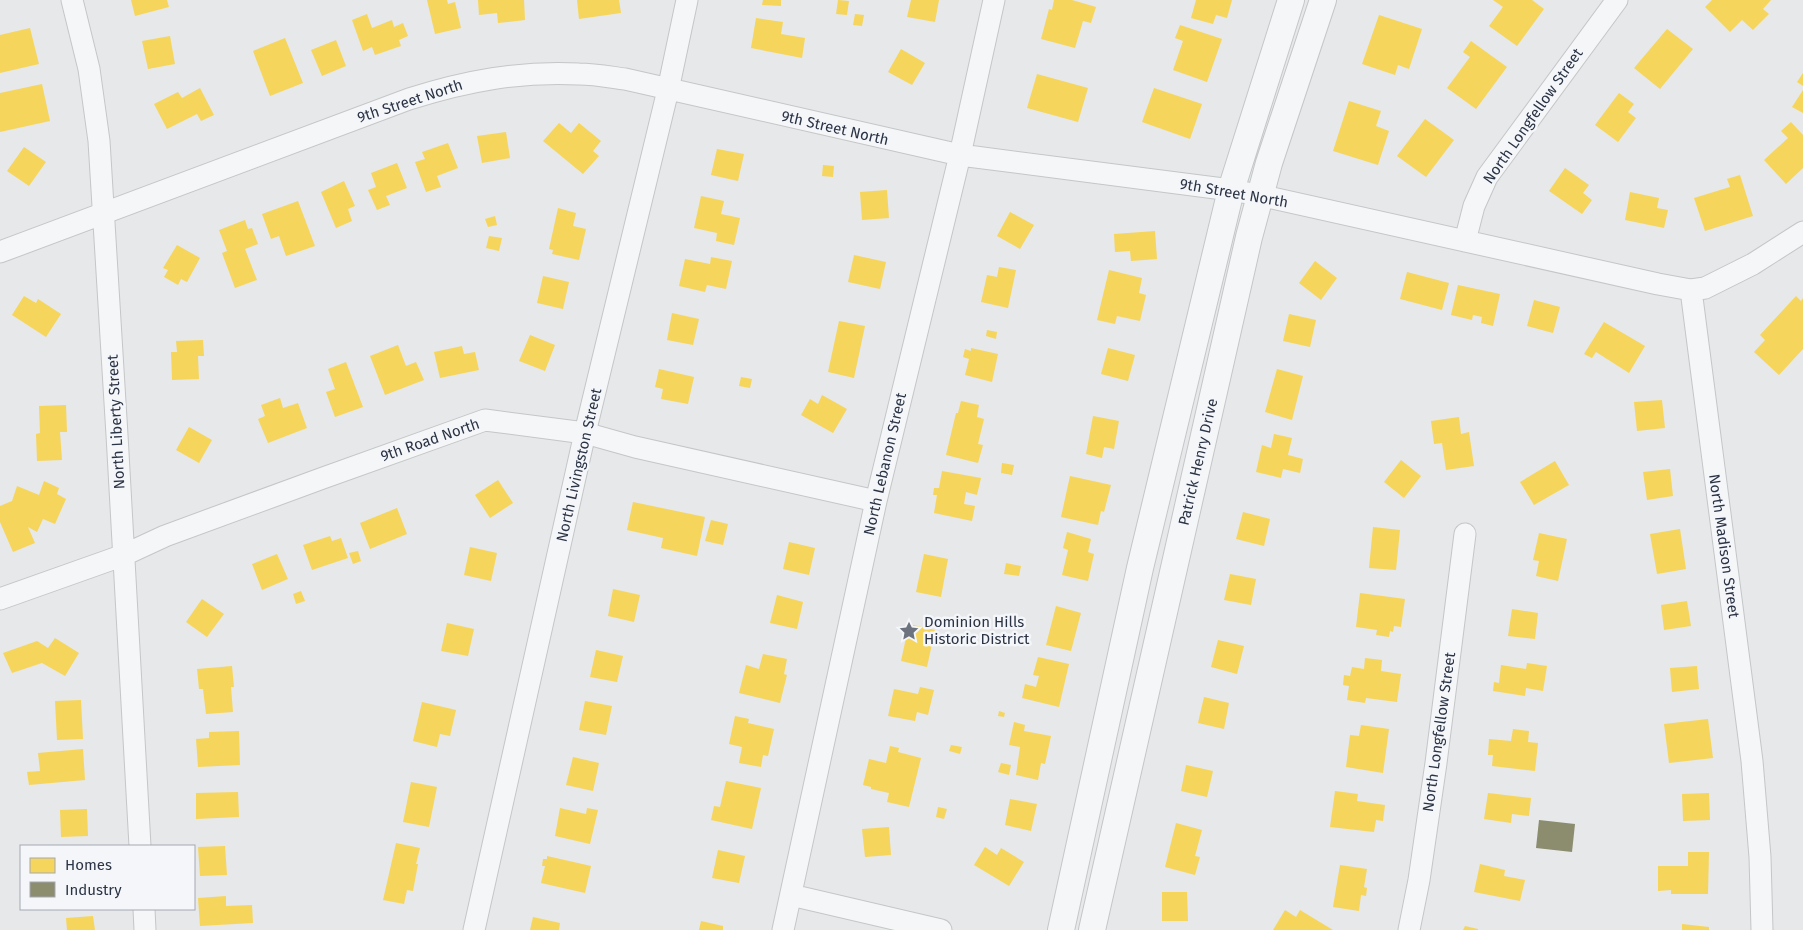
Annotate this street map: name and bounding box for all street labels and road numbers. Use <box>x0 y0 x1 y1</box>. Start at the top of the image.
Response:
street label: North Longfellow Street <box>1479 44 1587 187</box>
street label: 9th Street North <box>355 75 465 127</box>
street label: 9th Street North <box>780 107 890 149</box>
street label: 9th Street North <box>1178 175 1290 211</box>
street label: North Liberty Street <box>103 354 129 490</box>
street label: North Livingston Street <box>553 386 606 544</box>
street label: North Lebanon Street <box>860 390 910 537</box>
street label: Patrick Henry Drive <box>1175 397 1221 527</box>
street label: 9th Road North <box>378 415 482 465</box>
street label: North Madison Street <box>1705 473 1743 620</box>
street label: North Longfellow Street <box>1419 650 1459 813</box>

